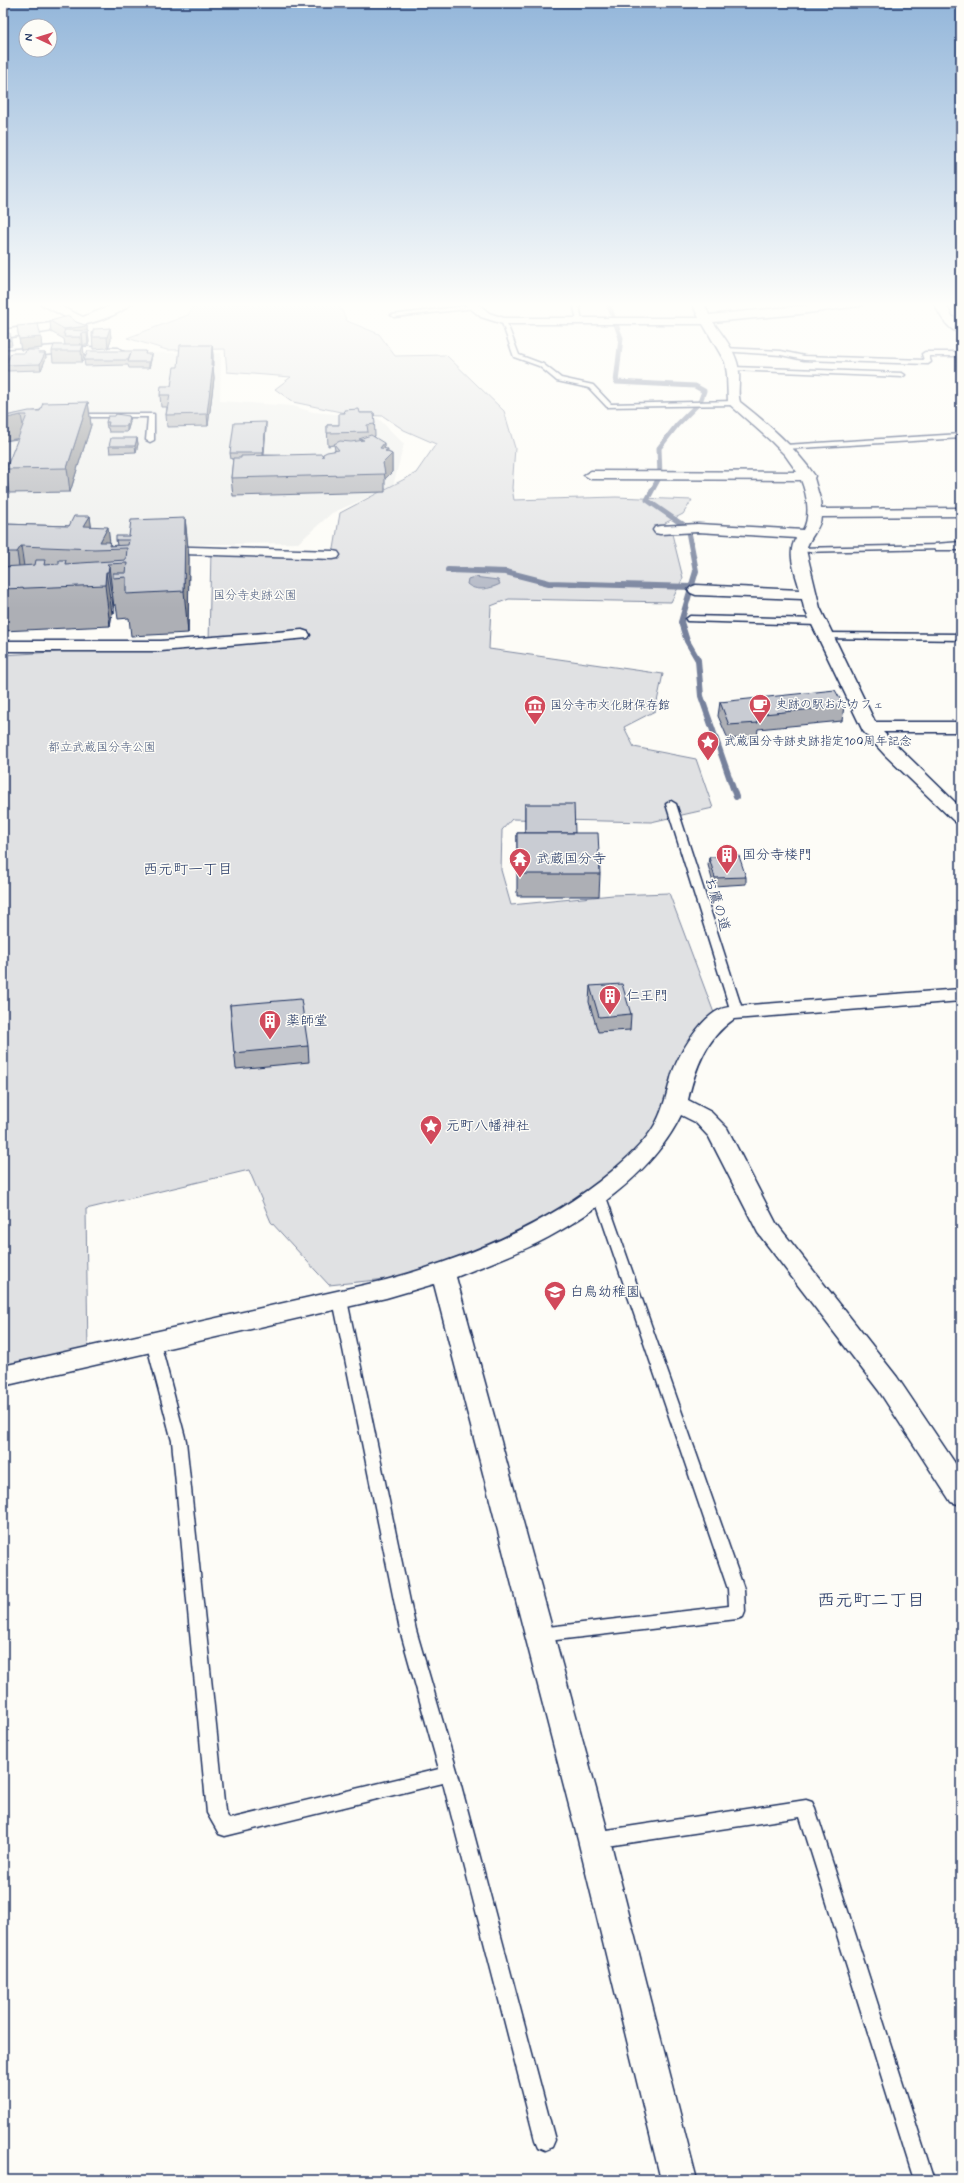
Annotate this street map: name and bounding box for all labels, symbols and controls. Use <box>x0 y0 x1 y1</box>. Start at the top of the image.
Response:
north arrow <box>18 18 58 58</box>
text: N <box>22 33 36 42</box>
park label: 国分寺史跡公園 <box>213 588 297 604</box>
cafe icon: 史跡の駅おたカフェ <box>747 692 773 725</box>
museum icon: 国分寺市文化財保存館 <box>522 693 548 726</box>
place label: 史跡の駅おたカフェ <box>776 697 884 713</box>
place label: 国分寺市文化財保存館 <box>550 698 670 714</box>
place icon: 武蔵国分寺跡史跡指定100周年記念 <box>695 729 721 762</box>
place label: 武蔵国分寺跡史跡指定100周年記念 <box>724 734 911 750</box>
park label: 都立武蔵国分寺公園 <box>48 740 156 756</box>
building icon: 国分寺楼門 <box>714 842 740 875</box>
temple icon: 武蔵国分寺 <box>507 846 533 879</box>
place label: 国分寺楼門 <box>742 846 812 864</box>
place label: 武蔵国分寺 <box>536 850 606 868</box>
district label: 西元町一丁目 <box>143 860 233 880</box>
street label: お鷹の道 <box>700 875 734 933</box>
building icon: 仁王門 <box>597 983 623 1016</box>
place label: 仁王門 <box>626 987 668 1005</box>
building icon: 薬師堂 <box>257 1008 283 1041</box>
place label: 薬師堂 <box>286 1012 328 1030</box>
place icon: 元町八幡神社 <box>418 1113 444 1146</box>
place label: 元町八幡神社 <box>446 1117 530 1135</box>
school or university icon: 白鳥幼稚園 <box>542 1279 568 1312</box>
place label: 白鳥幼稚園 <box>570 1283 640 1301</box>
district label: 西元町二丁目 <box>817 1589 925 1613</box>

